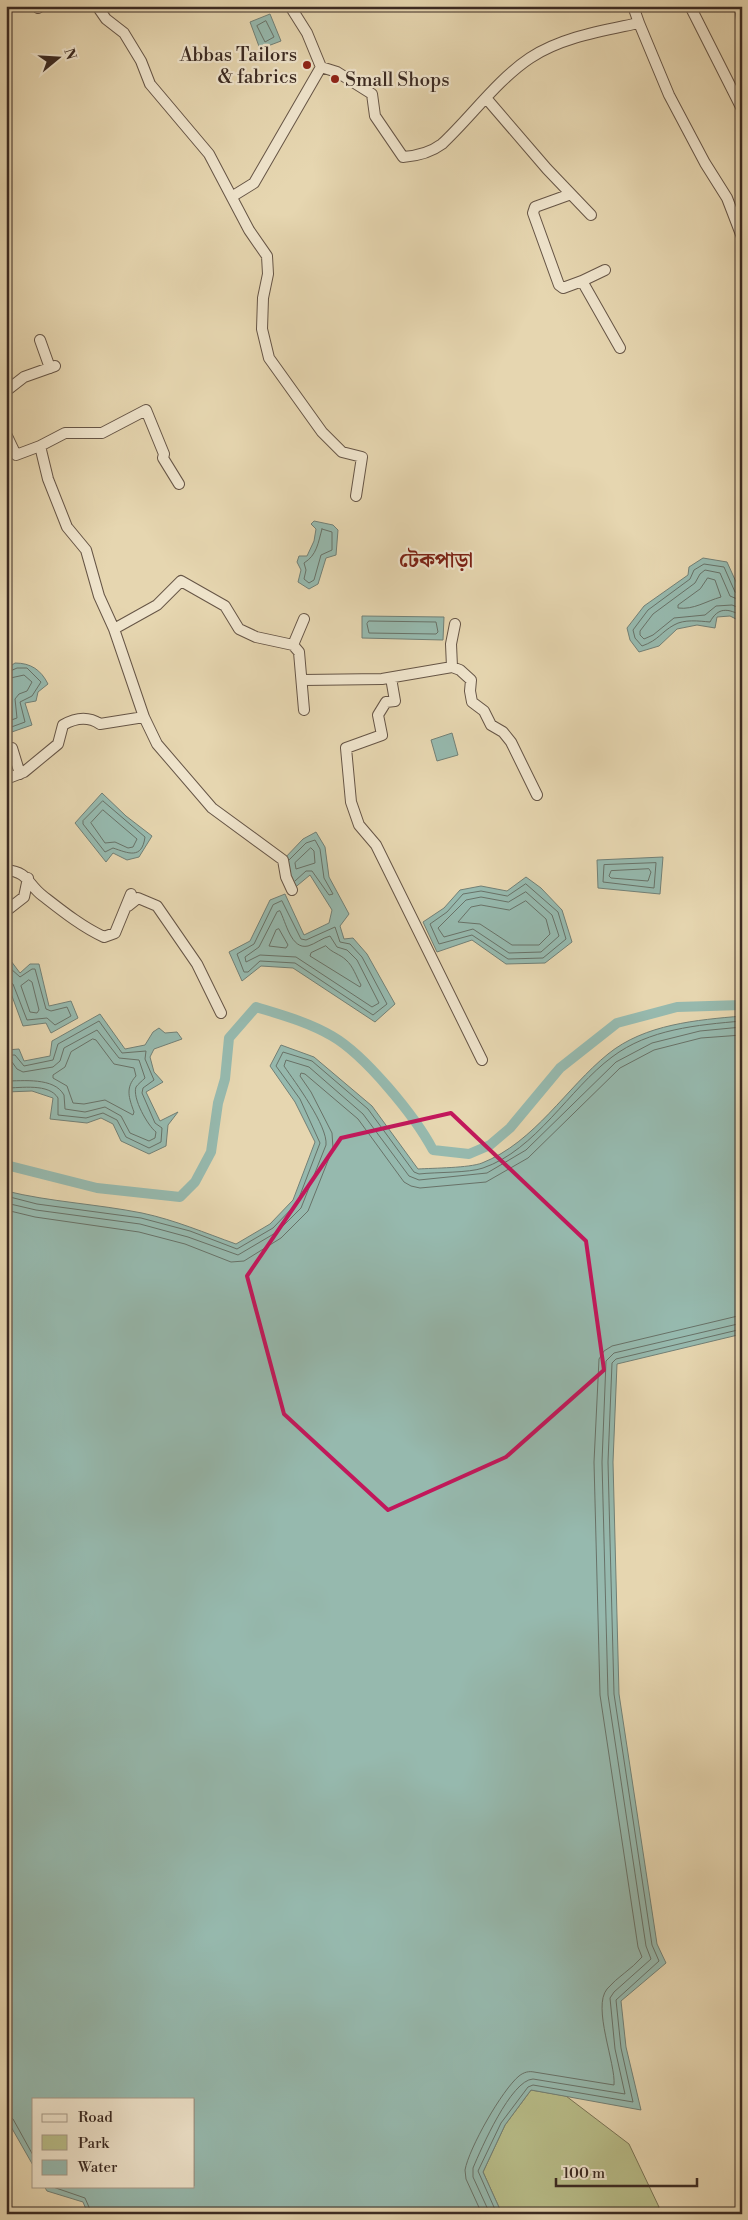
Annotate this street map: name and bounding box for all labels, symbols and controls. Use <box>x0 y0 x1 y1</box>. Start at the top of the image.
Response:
north arrow <box>32 32 82 82</box>
place label: Abbas Tailors & fabrics <box>179 43 297 89</box>
text: N <box>59 46 80 62</box>
marker: Abbas Tailors & fabrics <box>301 59 313 71</box>
place label: Small Shops <box>345 68 450 92</box>
marker: Small Shops <box>329 73 341 85</box>
district label: টেকপাড়া <box>399 547 473 574</box>
legend <box>32 2098 195 2188</box>
text: Road <box>78 2108 113 2127</box>
text: Park <box>78 2134 110 2153</box>
scale bar <box>556 2155 697 2187</box>
text: Water <box>77 2158 118 2177</box>
text: 100 m <box>563 2164 605 2183</box>

